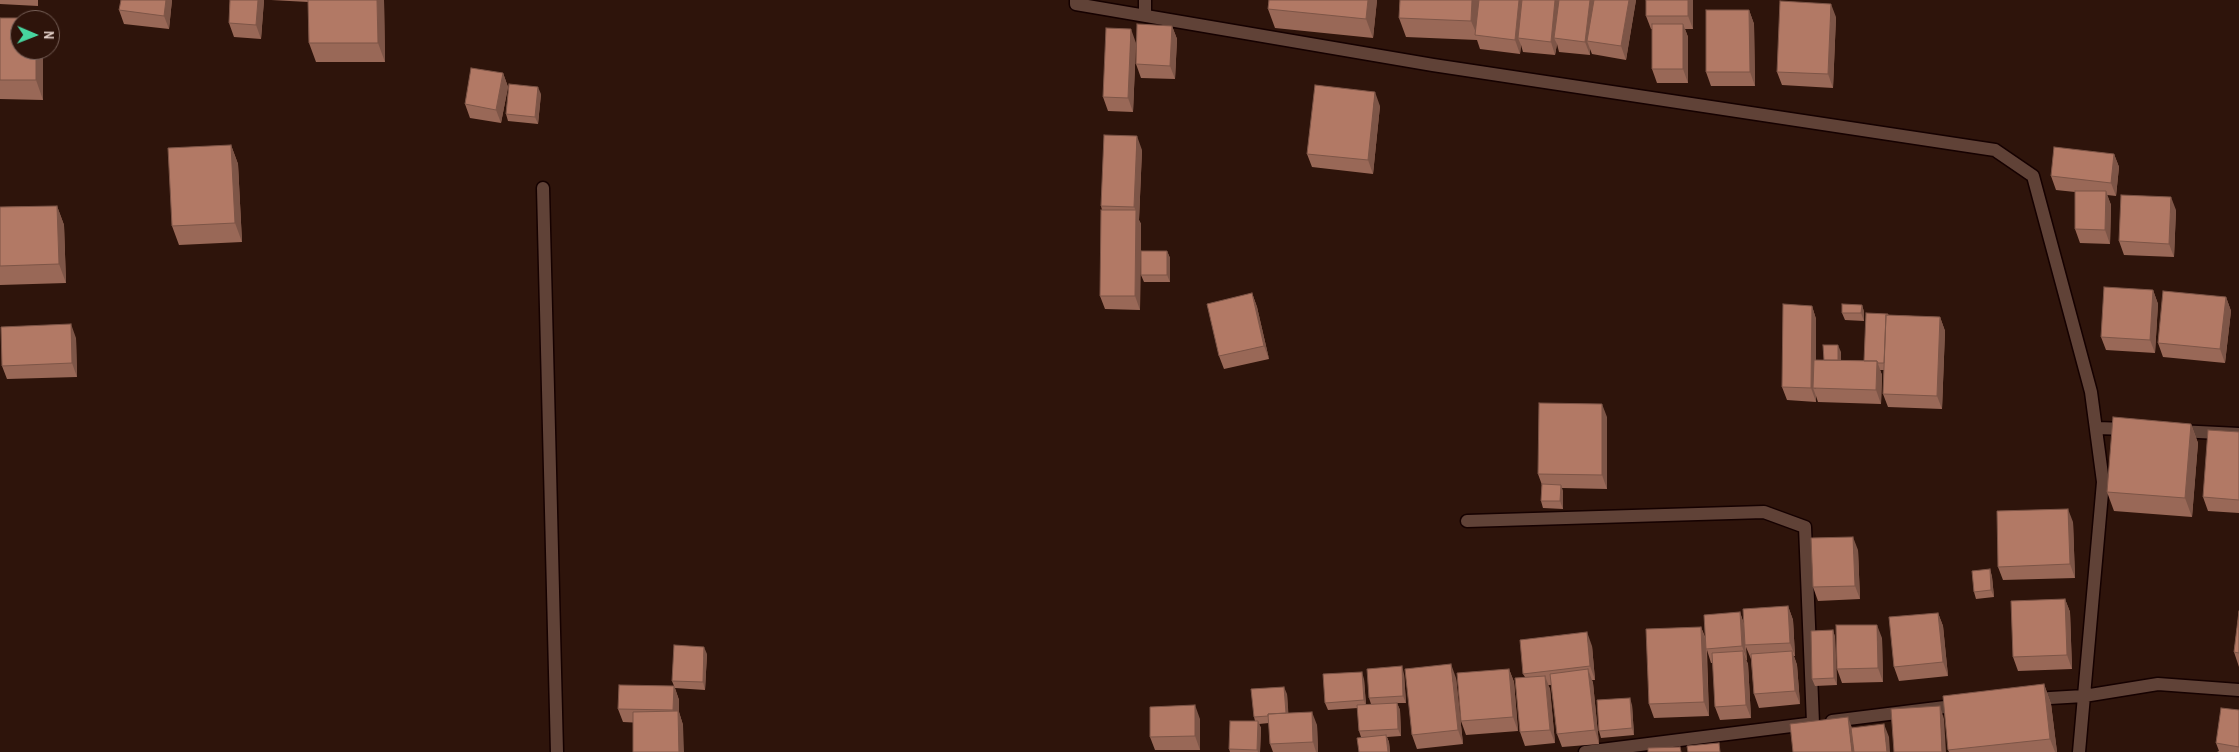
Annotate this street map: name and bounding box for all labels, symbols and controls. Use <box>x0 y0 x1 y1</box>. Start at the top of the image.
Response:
north arrow <box>10 10 60 60</box>
text: N <box>40 31 58 40</box>

